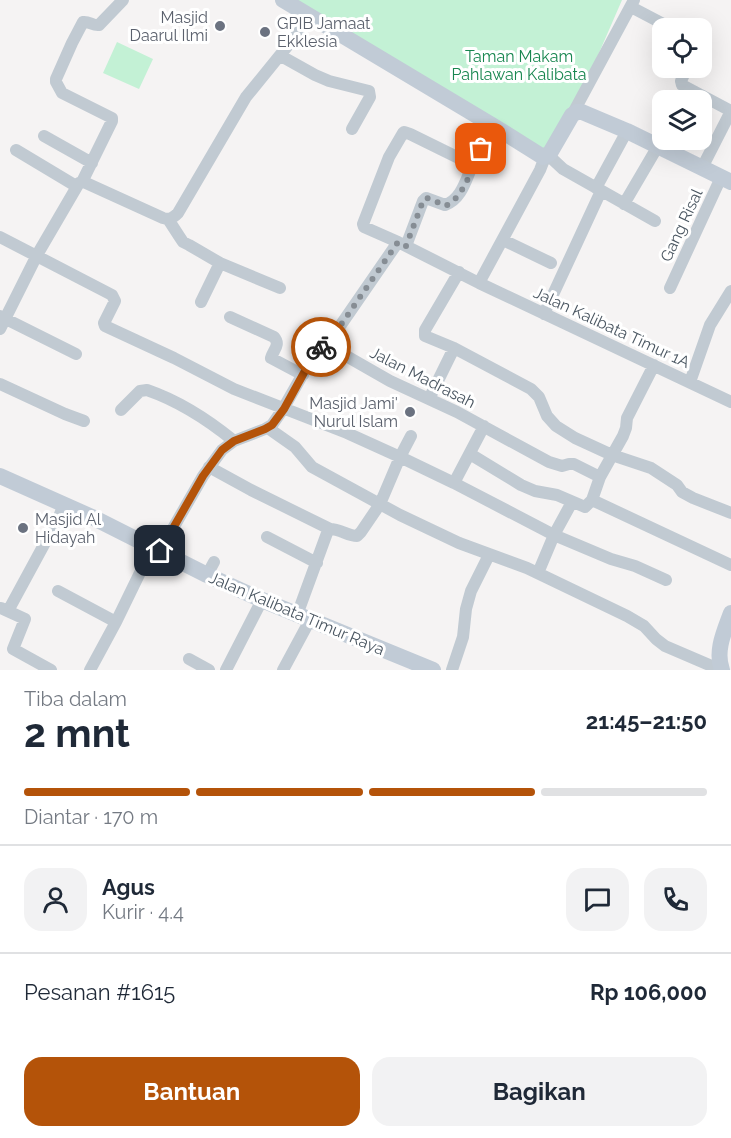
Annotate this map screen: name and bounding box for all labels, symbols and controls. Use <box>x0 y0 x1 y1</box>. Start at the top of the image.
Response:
place label: Masjid Daarul Ilmi <box>130 8 208 45</box>
place label: GPIB Jamaat Ekklesia <box>277 14 371 51</box>
map controls <box>652 18 712 150</box>
button: locate <box>652 18 712 78</box>
marker: Masjid Daarul Ilmi <box>213 19 227 33</box>
marker: GPIB Jamaat Ekklesia <box>258 25 272 39</box>
park label: Taman Makam Pahlawan Kalibata <box>451 47 587 84</box>
button: layers <box>652 90 712 150</box>
pin <box>455 123 506 174</box>
icon: bag <box>464 132 497 165</box>
street label: Gang Risal <box>656 185 707 265</box>
street label: Jalan Kalibata Timur 1A <box>531 283 693 372</box>
courier <box>291 317 351 377</box>
icon: bike <box>305 331 338 364</box>
street label: Jalan Madrasah <box>367 343 479 412</box>
place label: Masjid Jami' Nurul Islam <box>309 394 398 431</box>
marker: Masjid Jami' Nurul Islam <box>403 405 417 419</box>
place label: Masjid Al Hidayah <box>35 510 102 547</box>
marker: Masjid Al Hidayah <box>16 521 30 535</box>
pin <box>134 525 185 576</box>
icon: home <box>143 534 176 567</box>
street label: Jalan Kalibata Timur Raya <box>206 568 387 659</box>
text: Tiba dalam <box>24 687 127 711</box>
text: 21:45–21:50 <box>586 708 707 734</box>
text: 2 mnt <box>24 710 130 756</box>
text: Diantar · 170 m <box>24 805 158 829</box>
button: person <box>24 868 87 931</box>
button: chat <box>566 868 629 931</box>
button: phone <box>644 868 707 931</box>
text: Agus <box>102 874 155 900</box>
text: Kurir · 4.4 <box>102 900 184 924</box>
text: Pesanan #1615 <box>24 979 175 1005</box>
text: Rp 106,000 <box>590 979 707 1005</box>
button: Bantuan <box>24 1057 360 1126</box>
button: Bagikan <box>372 1057 707 1126</box>

